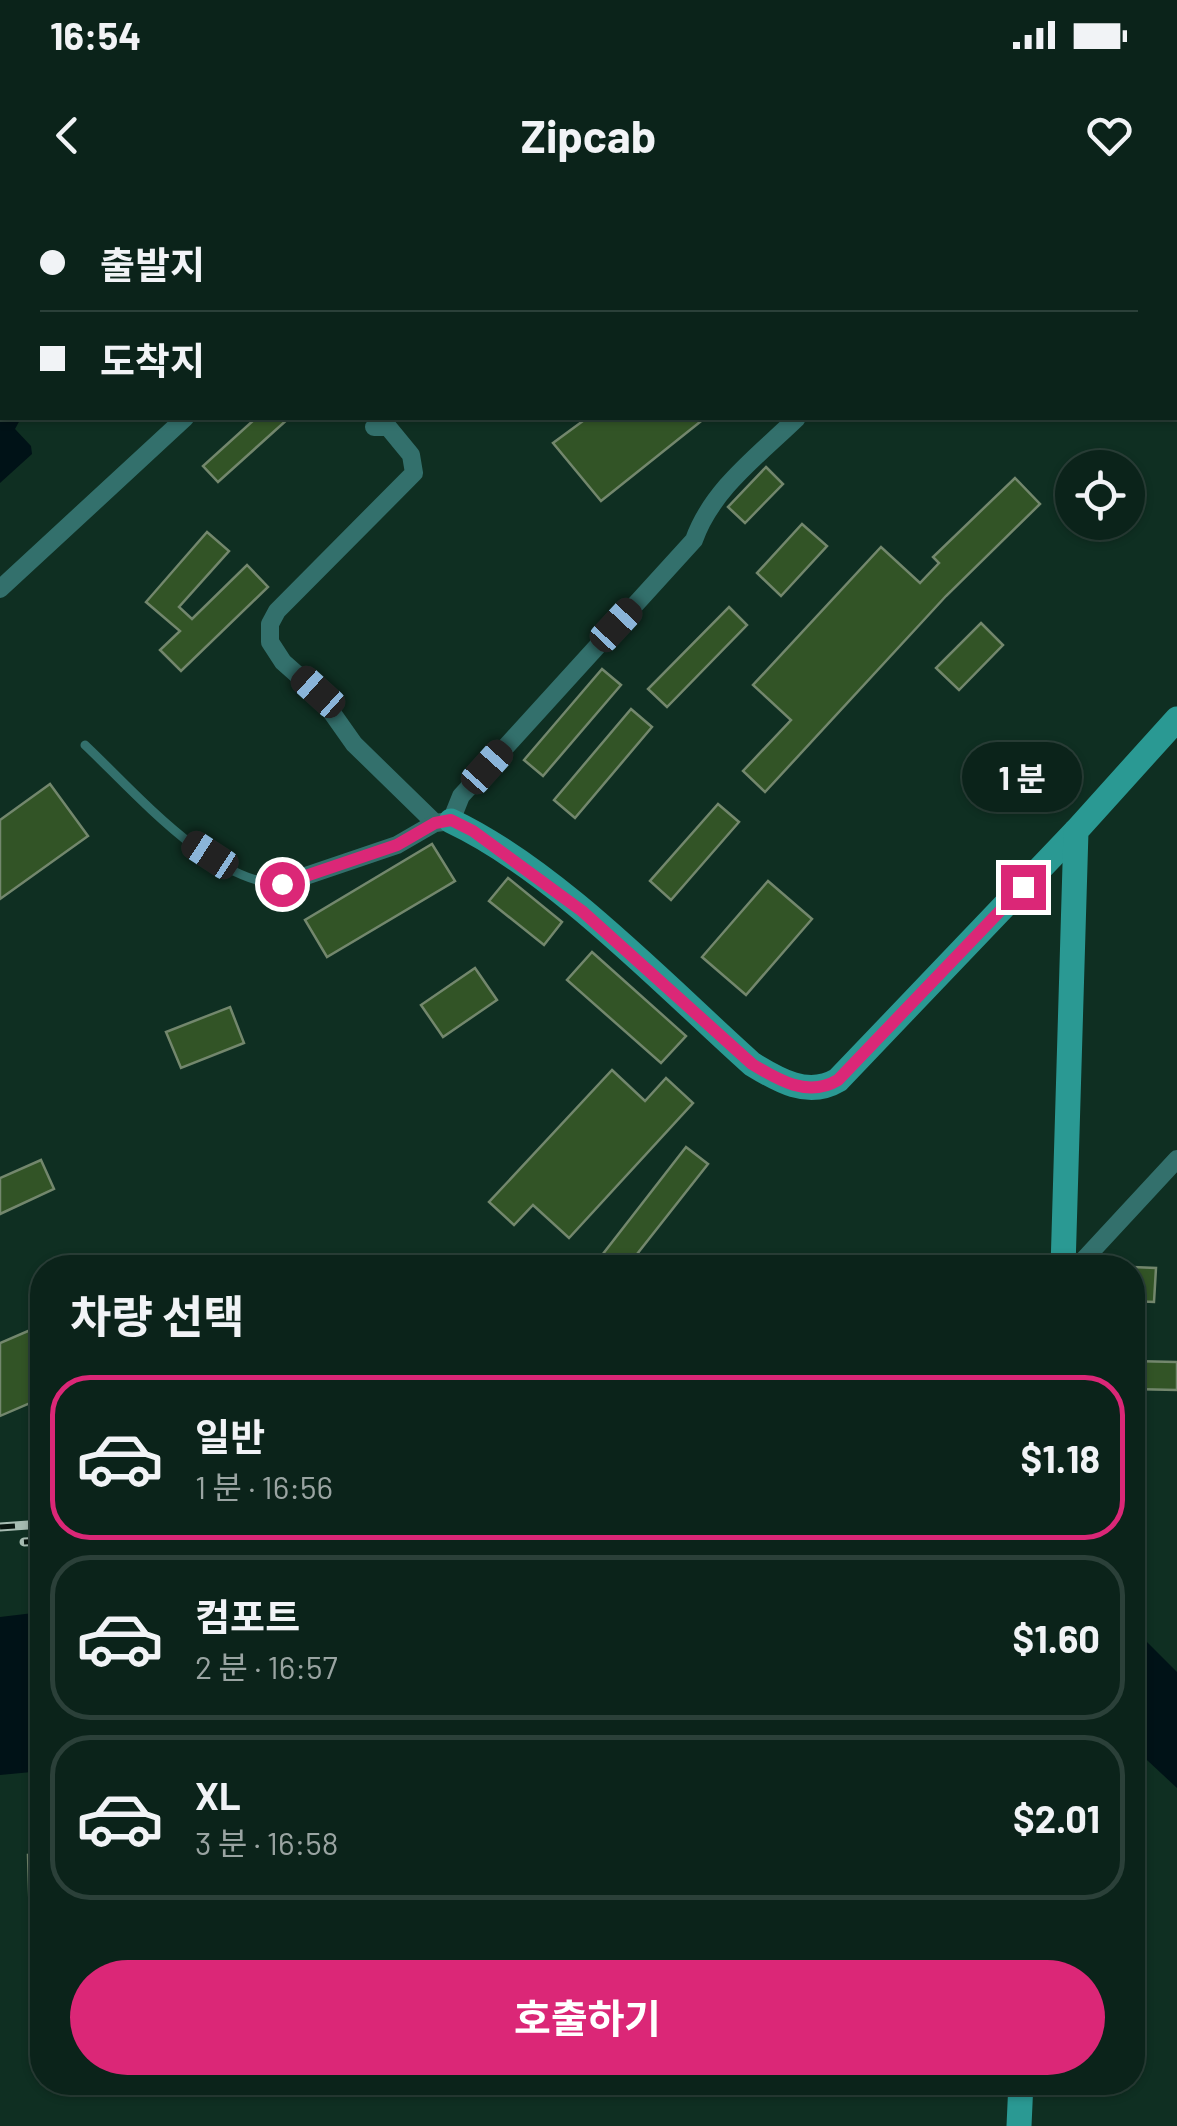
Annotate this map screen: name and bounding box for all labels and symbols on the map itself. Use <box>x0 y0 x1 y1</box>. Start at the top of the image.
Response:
car <box>585 593 647 657</box>
car <box>286 661 350 723</box>
car <box>456 735 518 799</box>
callout: 1 분 <box>963 742 1083 812</box>
car <box>177 826 243 884</box>
route start <box>260 862 305 907</box>
route end <box>1001 865 1046 910</box>

